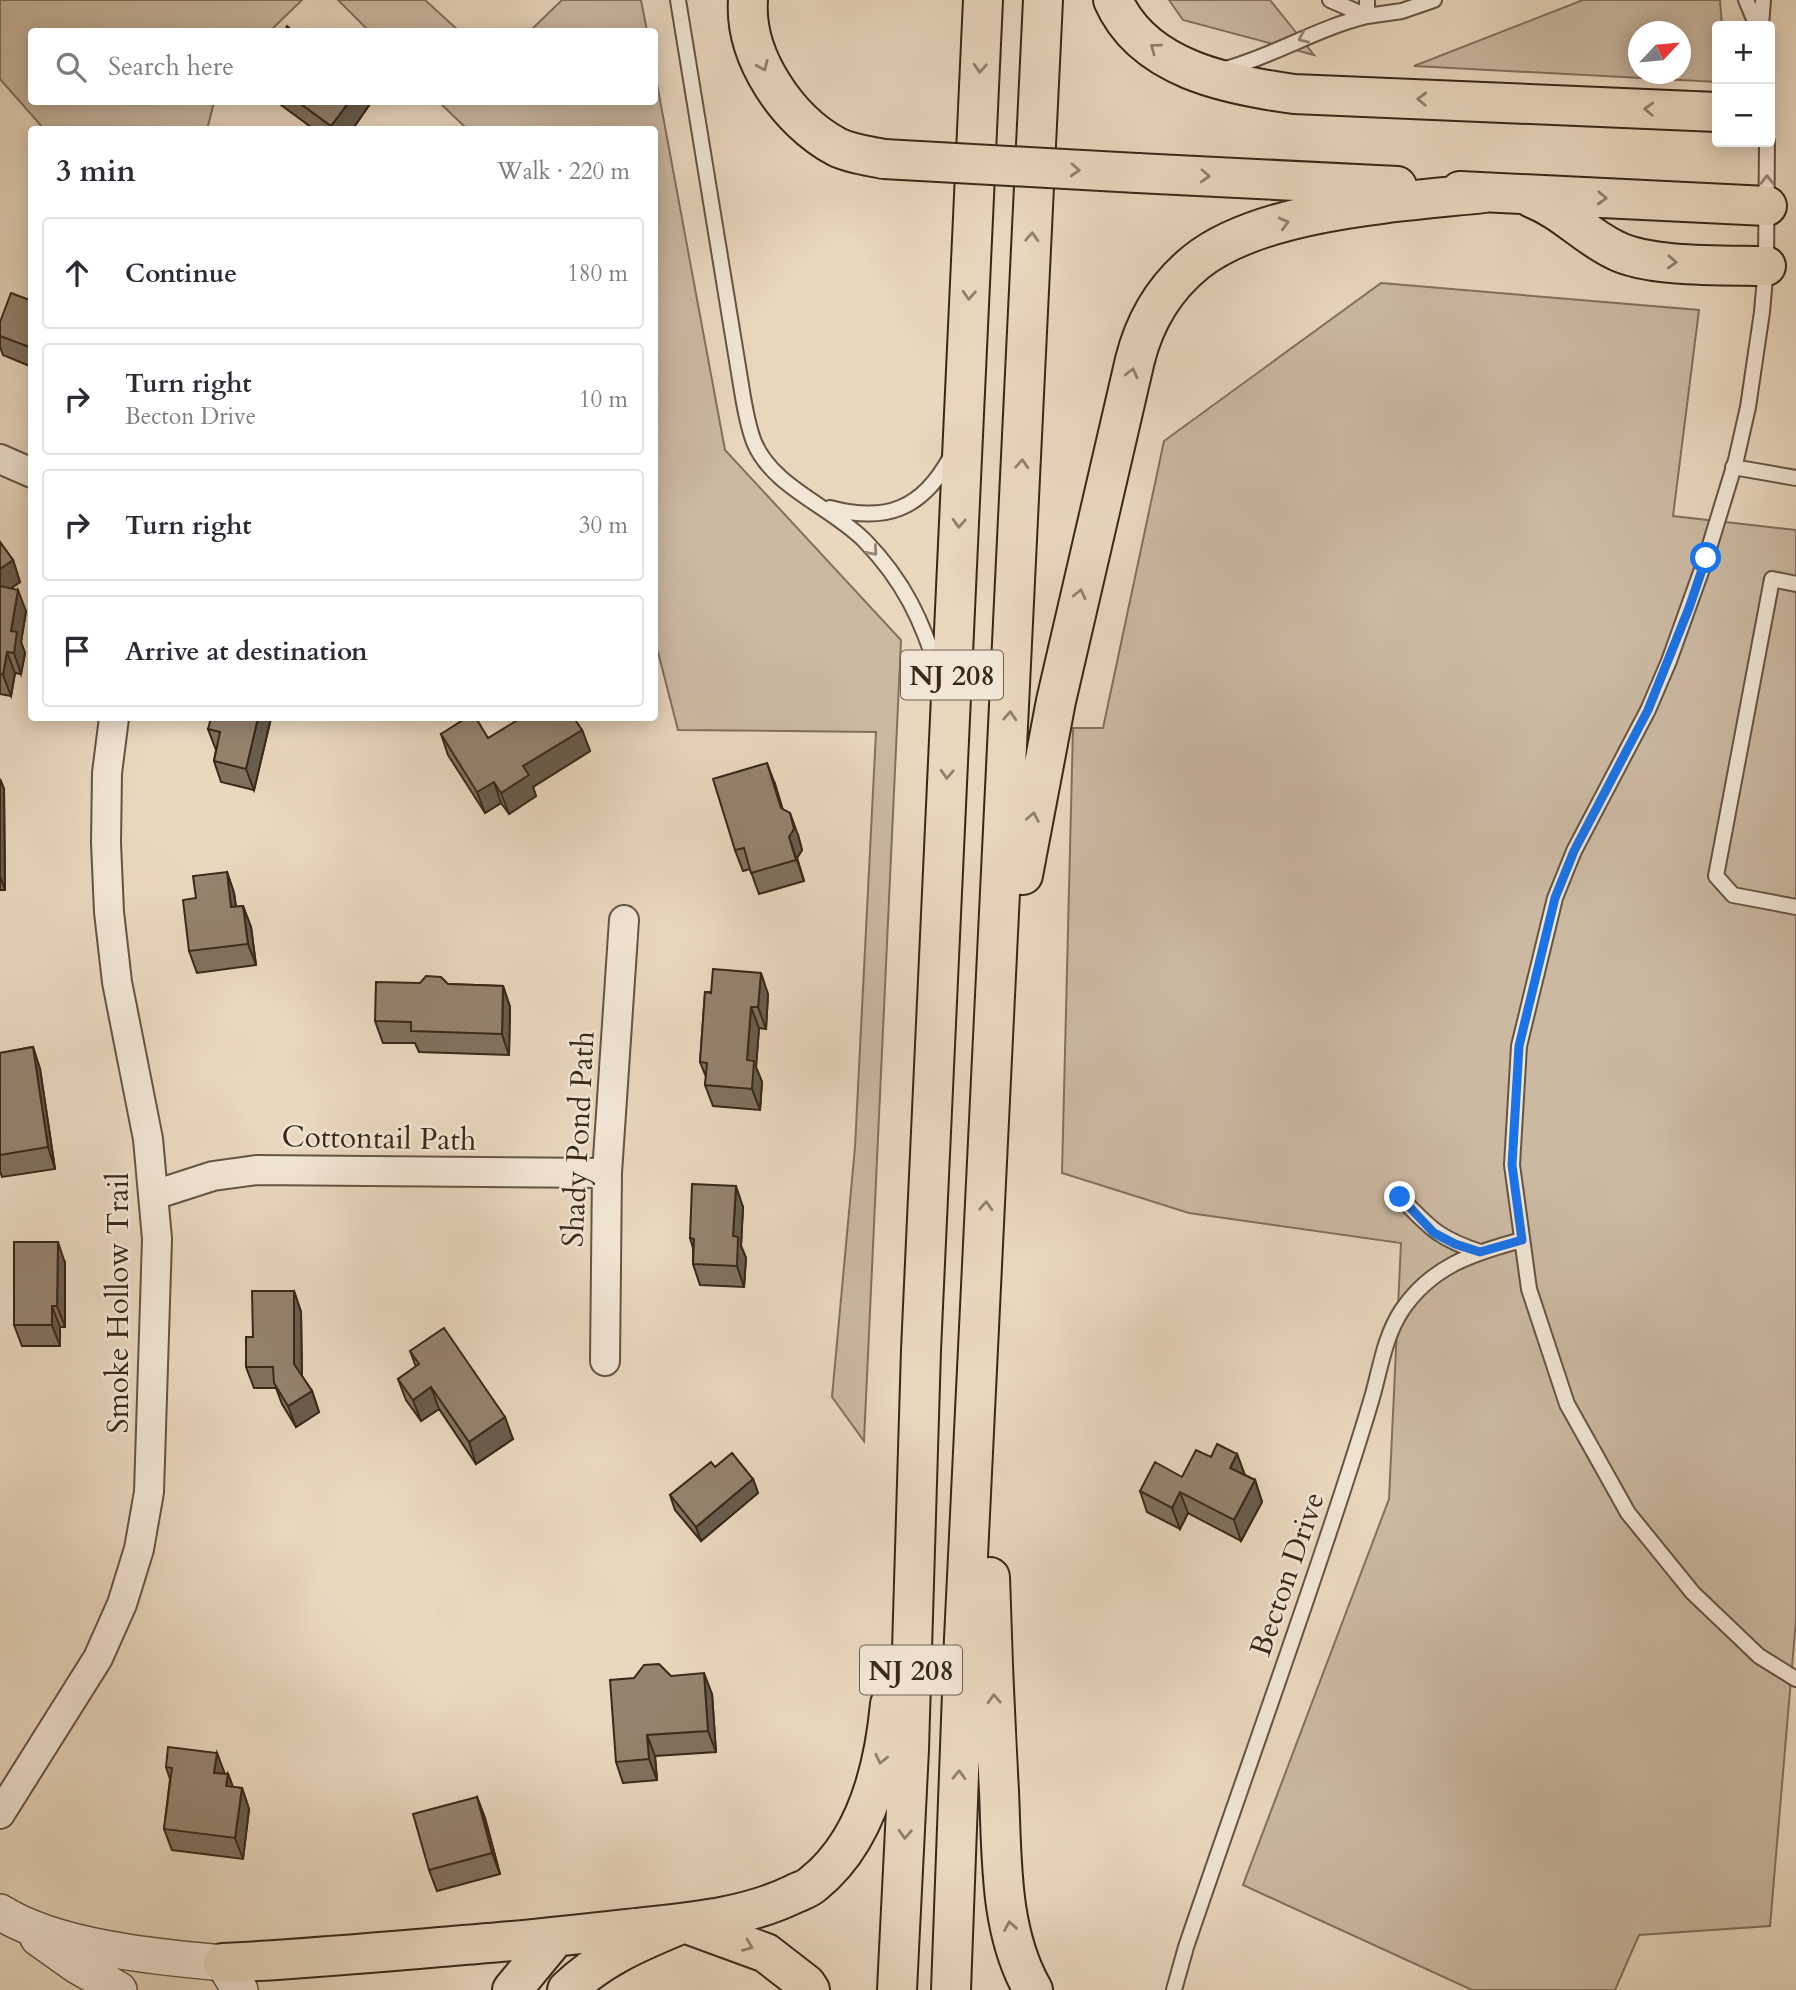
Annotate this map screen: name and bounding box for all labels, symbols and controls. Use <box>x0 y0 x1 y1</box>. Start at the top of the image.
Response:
north arrow <box>1628 21 1691 84</box>
map controls <box>1712 21 1775 147</box>
button: + <box>1712 21 1775 84</box>
search box <box>28 28 658 105</box>
one-way arrow <box>1297 30 1310 44</box>
one-way arrow <box>1150 44 1162 57</box>
icon: search <box>52 48 90 86</box>
text: Search here <box>108 49 234 84</box>
one-way arrow <box>755 59 769 71</box>
one-way arrow <box>972 63 987 74</box>
button: − <box>1712 84 1775 147</box>
one-way arrow <box>1416 92 1427 107</box>
one-way arrow <box>1643 101 1654 116</box>
text: 3 min <box>56 151 136 192</box>
text: Walk · 220 m <box>497 156 630 187</box>
one-way arrow <box>1069 162 1080 177</box>
one-way arrow <box>1199 169 1210 184</box>
one-way arrow <box>1759 174 1775 184</box>
one-way arrow <box>1596 191 1607 206</box>
one-way arrow <box>1277 217 1289 231</box>
one-way arrow <box>1025 231 1040 242</box>
icon: ahead <box>58 254 96 292</box>
one-way arrow <box>1667 254 1678 269</box>
text: Continue <box>125 256 237 291</box>
text: 180 m <box>567 258 628 289</box>
one-way arrow <box>962 290 977 301</box>
text: Turn right <box>125 366 252 401</box>
one-way arrow <box>1124 367 1138 379</box>
icon: right <box>58 380 96 418</box>
text: 10 m <box>579 384 628 415</box>
text: Becton Drive <box>125 401 256 432</box>
one-way arrow <box>1014 458 1029 469</box>
icon: right <box>58 506 96 544</box>
text: Turn right <box>125 508 252 543</box>
text: 30 m <box>579 510 628 541</box>
one-way arrow <box>951 517 966 528</box>
route start <box>1690 542 1721 573</box>
one-way arrow <box>865 543 877 556</box>
one-way arrow <box>1072 588 1087 600</box>
icon: arrive <box>58 632 96 670</box>
text: Arrive at destination <box>125 634 368 669</box>
road number: NJ 208 <box>901 650 1003 700</box>
one-way arrow <box>1002 710 1017 721</box>
one-way arrow <box>940 769 955 780</box>
one-way arrow <box>1025 811 1040 823</box>
street label: Shady Pond Path <box>552 1030 605 1248</box>
street label: Cottontail Path <box>281 1116 477 1161</box>
street label: Smoke Hollow Trail <box>98 1172 139 1434</box>
route end <box>1384 1181 1415 1212</box>
one-way arrow <box>979 1200 994 1211</box>
street label: Becton Drive <box>1240 1487 1335 1662</box>
road number: NJ 208 <box>860 1646 962 1694</box>
one-way arrow <box>987 1694 1002 1705</box>
one-way arrow <box>874 1753 889 1765</box>
one-way arrow <box>952 1769 967 1780</box>
one-way arrow <box>897 1829 912 1840</box>
one-way arrow <box>1003 1920 1018 1932</box>
one-way arrow <box>741 1937 753 1951</box>

